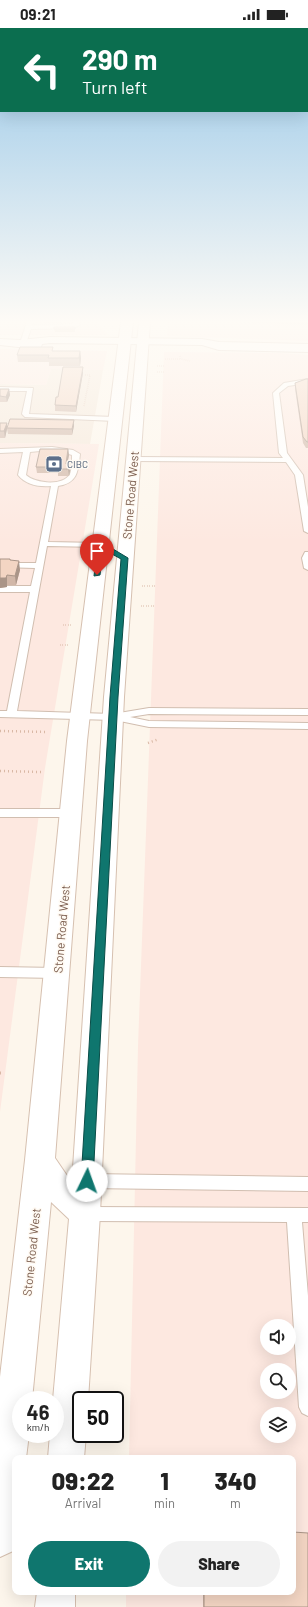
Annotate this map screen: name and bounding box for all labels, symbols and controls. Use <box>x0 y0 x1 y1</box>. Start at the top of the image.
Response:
text: 09:21 <box>20 5 56 23</box>
text: 290 m <box>82 42 158 76</box>
icon: left <box>16 44 68 96</box>
text: Turn left <box>82 76 148 98</box>
street label: Stone Road West <box>119 450 141 540</box>
bank icon: CIBC <box>44 454 64 474</box>
place label: CIBC <box>67 458 88 470</box>
pin <box>80 534 114 575</box>
icon: arrive <box>86 540 108 562</box>
street label: Stone Road West <box>50 884 72 974</box>
position arrow <box>66 1160 108 1202</box>
street label: Stone Road West <box>19 1207 43 1297</box>
map controls <box>260 1319 296 1443</box>
button: sound <box>260 1319 296 1355</box>
button: search <box>260 1363 296 1399</box>
speed limit sign: 50 <box>72 1391 124 1443</box>
text: 46 <box>27 1400 49 1424</box>
button: layers <box>260 1407 296 1443</box>
text: km/h <box>27 1421 49 1433</box>
text: 09:22 <box>52 1466 114 1495</box>
text: 1 <box>160 1466 169 1495</box>
text: 340 <box>215 1466 256 1495</box>
text: Arrival <box>65 1495 101 1511</box>
text: min <box>154 1495 175 1511</box>
text: m <box>230 1495 241 1511</box>
button: Exit <box>28 1541 150 1587</box>
button: Share <box>158 1541 280 1587</box>

